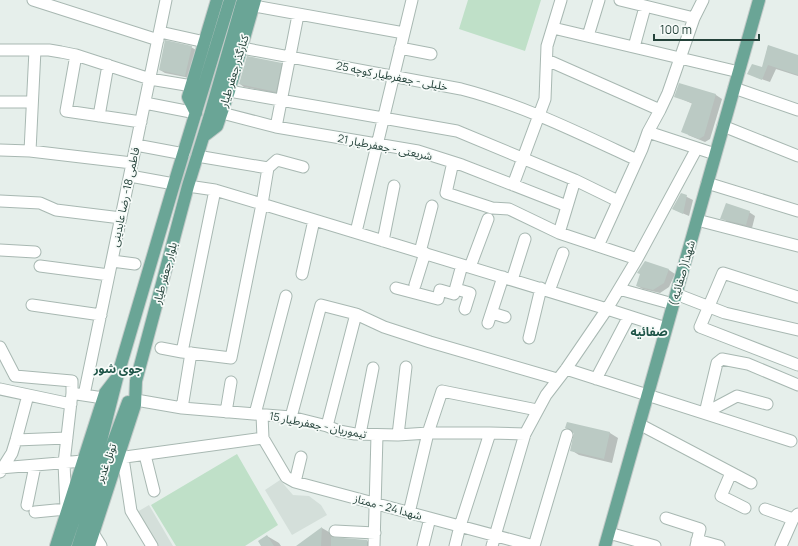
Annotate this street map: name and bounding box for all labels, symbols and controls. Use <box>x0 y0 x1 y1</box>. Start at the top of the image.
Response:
scale bar <box>654 16 759 42</box>
text: 100 m <box>660 21 692 38</box>
street label: کنارگذر جعفر طیار <box>215 32 252 110</box>
street label: خلیلی - جعفرطیار کوچه 25 <box>335 57 450 95</box>
street label: شریعتی - جعفرطیار 21 <box>336 130 434 163</box>
street label: فاطمی 18- رضا عابدینی <box>107 146 142 248</box>
street label: شهدا( صفائیه ) <box>665 238 698 307</box>
street label: بلوار جعفر طیار <box>149 240 180 306</box>
district label: صفائیه <box>630 323 668 340</box>
district label: جوی شور <box>93 360 143 377</box>
street label: تیموریان - جعفرطیار 15 <box>268 408 368 441</box>
street label: تونل غدیر <box>91 441 120 485</box>
street label: شهدا 24 - ممتاز <box>351 490 424 523</box>

